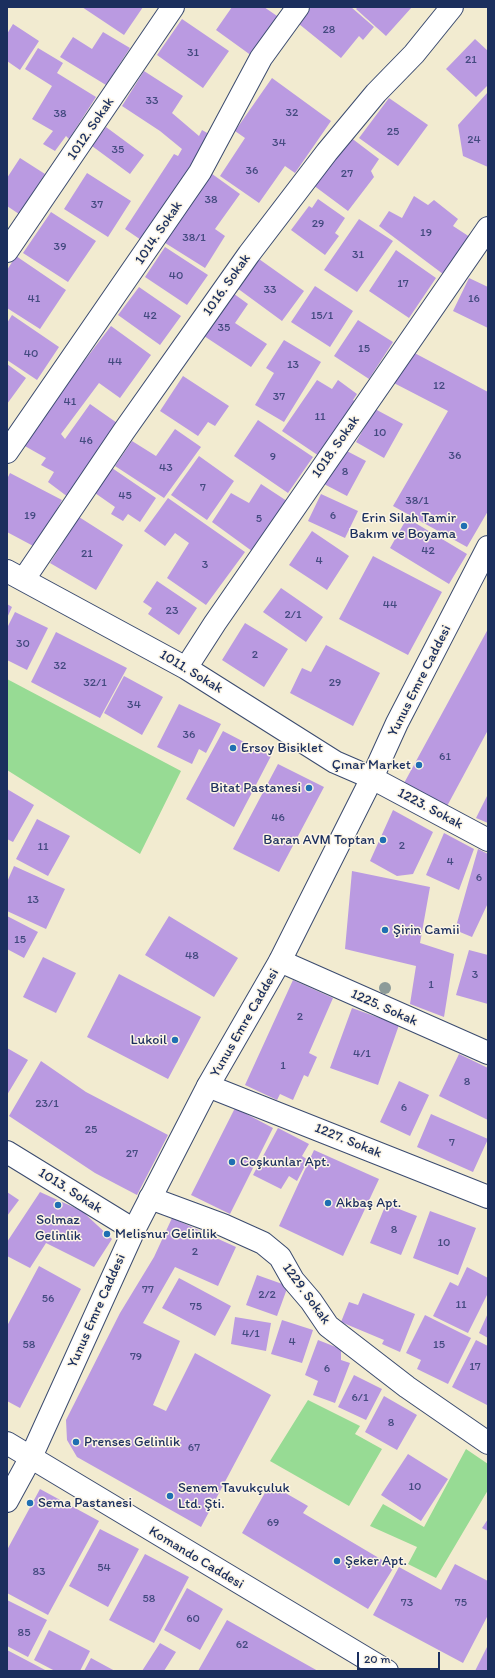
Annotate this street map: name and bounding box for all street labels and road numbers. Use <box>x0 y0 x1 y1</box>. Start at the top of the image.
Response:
street label: 1012. Sokak <box>64 95 118 163</box>
street label: 1014. Sokak <box>132 198 186 268</box>
street label: 1016. Sokak <box>199 251 255 319</box>
street label: 1018. Sokak <box>308 413 364 481</box>
street label: Yunus Emre Caddesi <box>385 622 455 740</box>
street label: 1011. Sokak <box>156 647 226 697</box>
street label: 1223. Sokak <box>394 785 466 833</box>
street label: Yunus Emre Caddesi <box>207 966 283 1080</box>
street label: 1225. Sokak <box>348 986 420 1030</box>
street label: 1227. Sokak <box>312 1120 384 1162</box>
street label: 1013. Sokak <box>35 1165 105 1217</box>
street label: Yunus Emre Caddesi <box>64 1252 130 1370</box>
street label: 1229. Sokak <box>278 1260 334 1328</box>
street label: Komando Caddesi <box>145 1523 247 1593</box>

